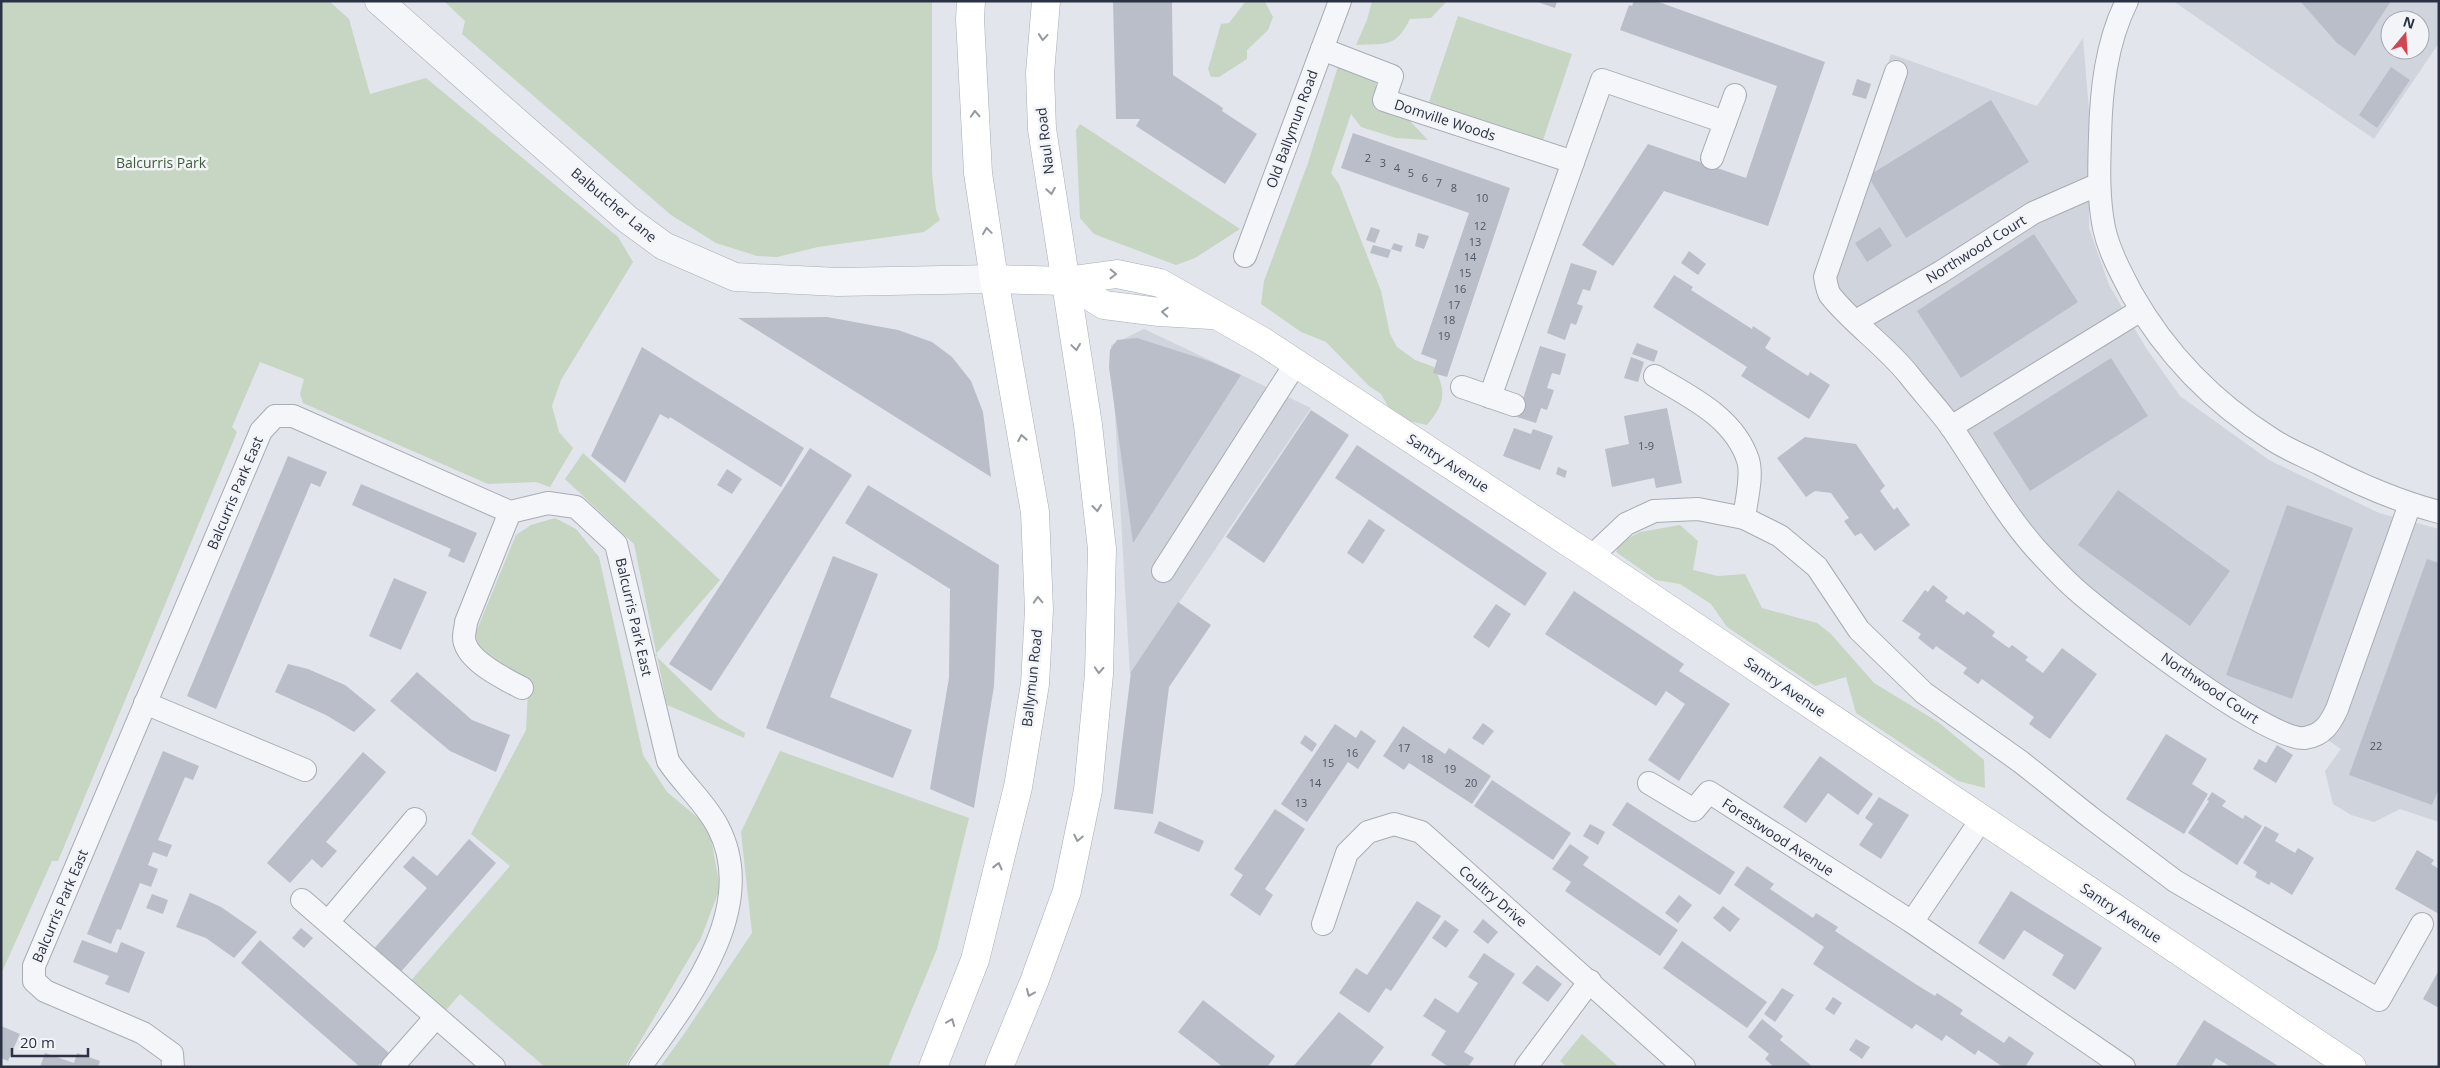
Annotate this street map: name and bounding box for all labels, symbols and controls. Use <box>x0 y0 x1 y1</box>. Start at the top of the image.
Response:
north arrow <box>2380 10 2430 60</box>
text: N <box>2401 11 2418 33</box>
one-way arrow <box>1038 34 1049 42</box>
street label: Old Ballymun Road <box>1261 67 1322 191</box>
street label: Domville Woods <box>1392 94 1499 145</box>
street label: Naul Road <box>1031 106 1058 176</box>
one-way arrow <box>970 110 981 118</box>
house number: 2 <box>1365 150 1371 165</box>
park label: Balcurris Park <box>116 153 207 172</box>
house number: 3 <box>1380 155 1386 170</box>
house number: 4 <box>1394 160 1401 175</box>
street label: Balbutcher Lane <box>567 163 661 246</box>
house number: 5 <box>1408 165 1414 180</box>
house number: 6 <box>1422 170 1428 185</box>
house number: 7 <box>1436 175 1442 190</box>
house number: 8 <box>1451 180 1457 195</box>
one-way arrow <box>1046 187 1056 196</box>
house number: 10 <box>1476 190 1488 205</box>
street label: Northwood Court <box>1922 210 2029 287</box>
house number: 12 <box>1474 218 1486 233</box>
one-way arrow <box>982 227 992 235</box>
house number: 13 <box>1469 234 1481 249</box>
house number: 14 <box>1464 249 1477 264</box>
house number: 15 <box>1459 265 1471 280</box>
one-way arrow <box>1110 269 1118 280</box>
house number: 16 <box>1454 281 1466 296</box>
house number: 17 <box>1448 297 1460 312</box>
one-way arrow <box>1161 307 1169 318</box>
house number: 18 <box>1443 312 1455 327</box>
house number: 19 <box>1438 328 1450 343</box>
one-way arrow <box>1071 343 1081 351</box>
street label: Santry Avenue <box>1404 429 1493 496</box>
street label: Balcurris Park East <box>202 433 267 552</box>
one-way arrow <box>1017 434 1027 443</box>
house number: 1-9 <box>1638 438 1654 453</box>
one-way arrow <box>1091 504 1102 512</box>
street label: Balcurris Park East <box>612 556 657 678</box>
one-way arrow <box>1033 595 1044 603</box>
street label: Ballymun Road <box>1017 628 1046 728</box>
street label: Northwood Court <box>2157 648 2263 728</box>
street label: Santry Avenue <box>1741 652 1830 721</box>
one-way arrow <box>1093 667 1104 675</box>
house number: 22 <box>2370 738 2382 753</box>
house number: 17 <box>1398 740 1410 755</box>
house number: 16 <box>1346 745 1358 760</box>
house number: 18 <box>1421 751 1433 766</box>
house number: 15 <box>1322 755 1334 770</box>
house number: 19 <box>1444 761 1456 776</box>
house number: 14 <box>1309 775 1322 790</box>
house number: 20 <box>1465 775 1477 790</box>
street label: Forestwood Avenue <box>1719 793 1838 880</box>
house number: 13 <box>1295 795 1307 810</box>
one-way arrow <box>1073 833 1084 842</box>
street label: Balcurris Park East <box>27 846 92 965</box>
street label: Coultry Drive <box>1455 861 1532 931</box>
one-way arrow <box>992 862 1003 871</box>
street label: Santry Avenue <box>2077 878 2166 947</box>
one-way arrow <box>1025 988 1035 996</box>
one-way arrow <box>945 1018 955 1026</box>
scale bar <box>12 1026 89 1058</box>
text: 20 m <box>20 1032 55 1052</box>

